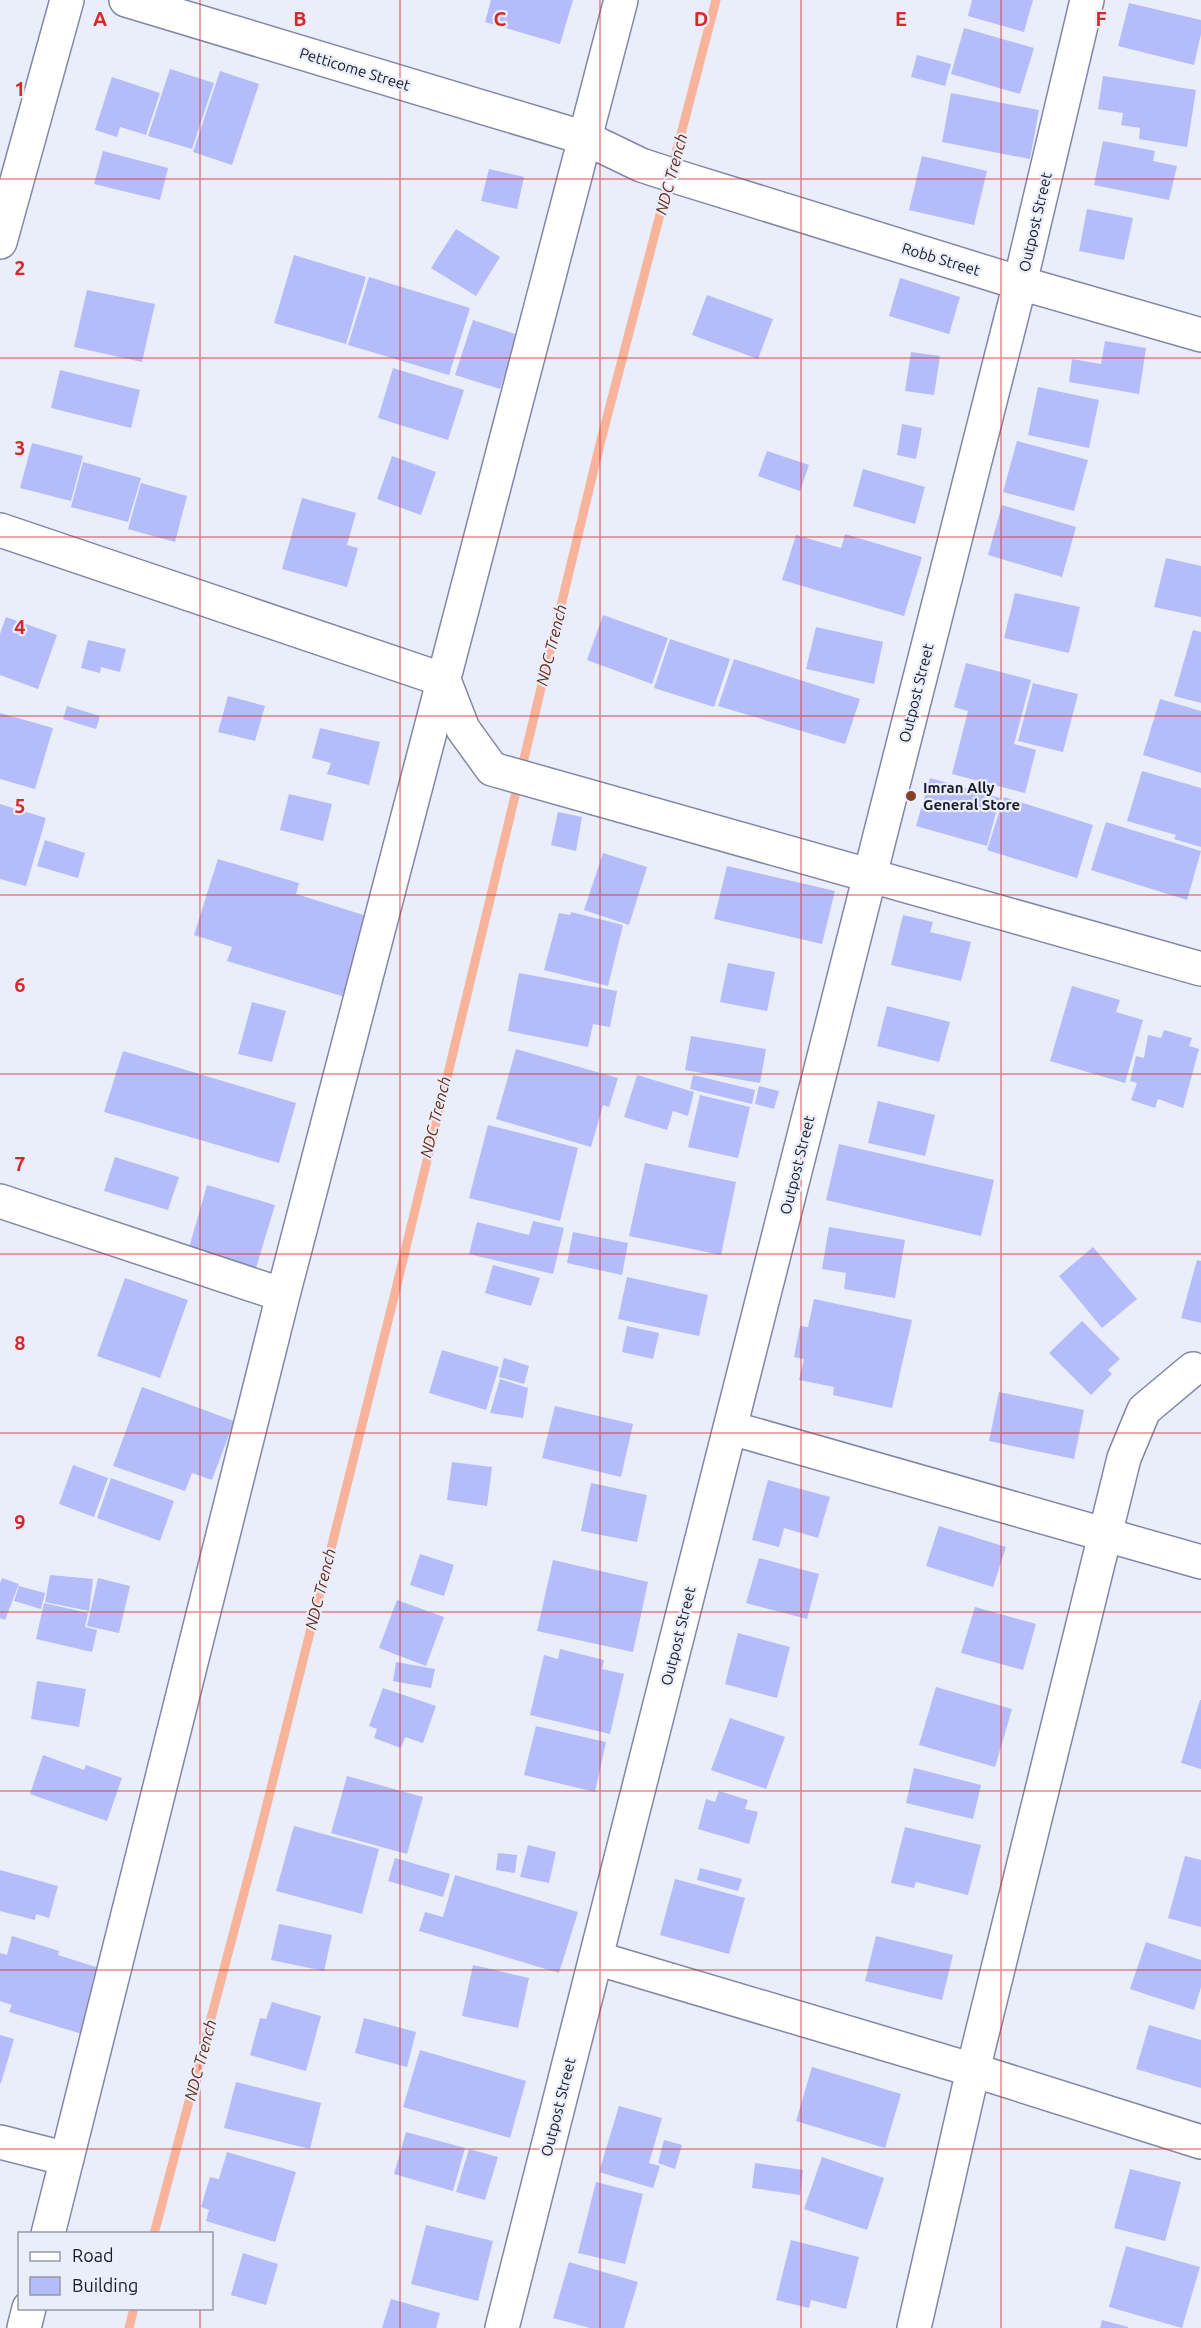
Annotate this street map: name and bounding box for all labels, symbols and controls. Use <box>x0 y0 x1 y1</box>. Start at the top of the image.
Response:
text: A <box>93 7 107 30</box>
text: B <box>293 7 307 30</box>
text: C <box>494 7 507 30</box>
text: D <box>694 7 708 30</box>
text: E <box>895 7 907 30</box>
text: F <box>1095 7 1107 30</box>
street label: Petticome Street <box>298 44 412 94</box>
text: 1 <box>14 77 26 100</box>
water label: NDC Trench <box>652 131 690 217</box>
street label: Outpost Street <box>1015 171 1055 273</box>
street label: Robb Street <box>900 239 982 279</box>
text: 2 <box>14 256 26 279</box>
text: 3 <box>14 436 26 459</box>
water label: NDC Trench <box>532 602 570 688</box>
text: 4 <box>14 615 26 638</box>
street label: Outpost Street <box>895 642 937 744</box>
place label: Imran Ally General Store <box>923 779 1020 813</box>
marker: Imran Ally General Store <box>904 789 918 803</box>
text: 5 <box>14 794 26 817</box>
text: 6 <box>14 973 26 996</box>
water label: NDC Trench <box>416 1074 454 1160</box>
street label: Outpost Street <box>776 1114 818 1216</box>
text: 7 <box>14 1152 26 1175</box>
text: 8 <box>14 1331 26 1354</box>
text: 9 <box>14 1510 26 1533</box>
water label: NDC Trench <box>301 1546 339 1632</box>
street label: Outpost Street <box>657 1585 699 1687</box>
water label: NDC Trench <box>181 2017 219 2103</box>
street label: Outpost Street <box>537 2056 579 2158</box>
legend <box>18 2232 213 2310</box>
text: Road <box>72 2245 114 2265</box>
text: Building <box>72 2275 138 2295</box>

